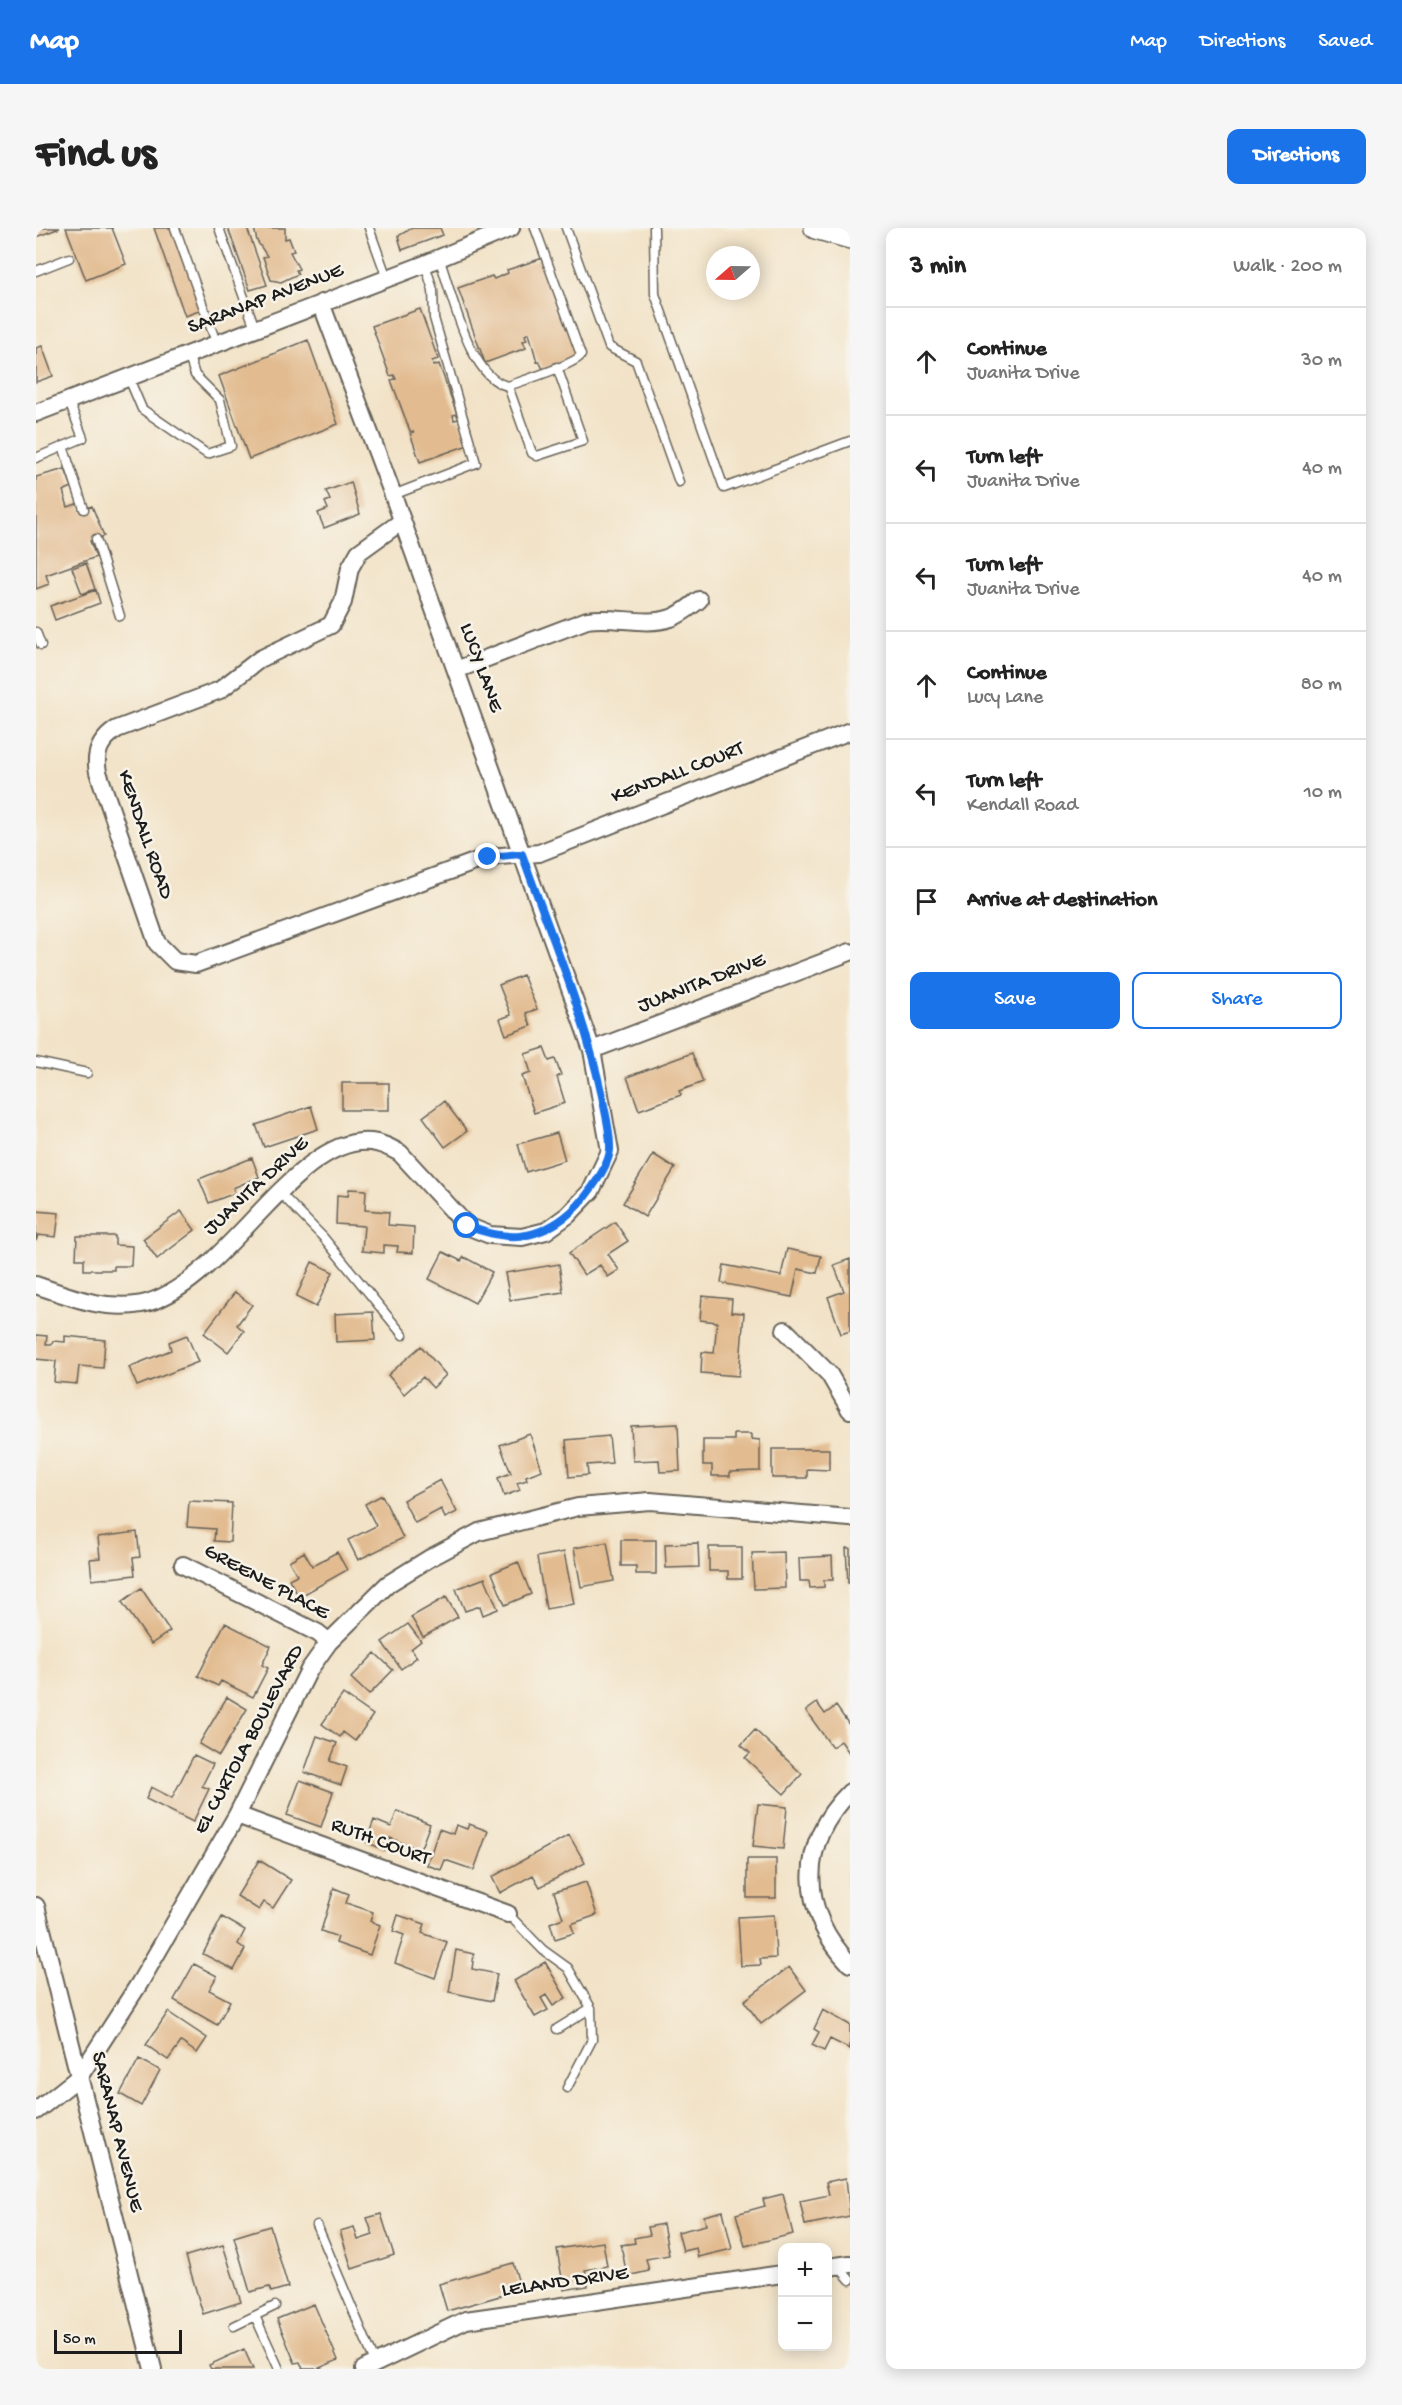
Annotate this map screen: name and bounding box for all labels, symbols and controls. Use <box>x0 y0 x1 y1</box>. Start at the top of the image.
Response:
text: Map <box>30 26 79 59</box>
text: Map <box>1130 30 1167 55</box>
text: Directions <box>1200 30 1285 55</box>
text: Saved <box>1318 30 1372 55</box>
button: Directions <box>1227 129 1366 184</box>
text: Find us <box>36 132 156 181</box>
north arrow <box>706 246 760 300</box>
text: 3 min <box>910 252 966 283</box>
text: Walk · 200 m <box>1233 256 1342 279</box>
street label: SARANAP AVENUE <box>185 259 348 341</box>
text: Continue <box>967 337 1047 363</box>
icon: ahead <box>910 345 943 378</box>
text: 30 m <box>1301 350 1342 373</box>
text: Juanita Drive <box>967 363 1080 386</box>
text: Turn left <box>967 445 1041 471</box>
icon: left <box>910 453 943 486</box>
text: 40 m <box>1302 458 1342 481</box>
text: Juanita Drive <box>967 471 1080 494</box>
text: Turn left <box>967 553 1041 579</box>
icon: left <box>910 561 943 594</box>
text: 40 m <box>1302 566 1342 589</box>
text: Juanita Drive <box>967 579 1080 602</box>
street label: LUCY LANE <box>452 620 508 717</box>
text: Continue <box>967 661 1047 687</box>
icon: ahead <box>910 669 943 702</box>
text: 80 m <box>1301 674 1342 697</box>
text: Lucy Lane <box>967 687 1043 710</box>
street label: KENDALL COURT <box>608 737 749 811</box>
street label: KENDALL ROAD <box>110 767 178 903</box>
text: Turn left <box>967 769 1041 795</box>
icon: left <box>910 777 943 810</box>
text: 10 m <box>1304 782 1342 805</box>
text: Kendall Road <box>967 795 1078 818</box>
route end <box>474 843 500 869</box>
icon: arrive <box>910 885 943 918</box>
text: Arrive at destination <box>967 888 1157 914</box>
street label: JUANITA DRIVE <box>635 948 770 1020</box>
button: Save <box>910 972 1120 1029</box>
button: Share <box>1132 972 1342 1029</box>
street label: JUANITA DRIVE <box>199 1131 315 1242</box>
route start <box>453 1212 479 1238</box>
street label: GREENE PLACE <box>199 1539 334 1627</box>
street label: EL CURTOLA BOULEVARD <box>189 1641 311 1839</box>
street label: RUTH COURT <box>327 1814 434 1873</box>
street label: SARANAP AVENUE <box>84 2049 148 2216</box>
map controls <box>778 2243 832 2351</box>
button: + <box>778 2243 832 2297</box>
street label: LELAND DRIVE <box>500 2262 631 2304</box>
button: − <box>778 2297 832 2351</box>
scale bar <box>54 2327 182 2354</box>
text: 50 m <box>63 2331 96 2350</box>

